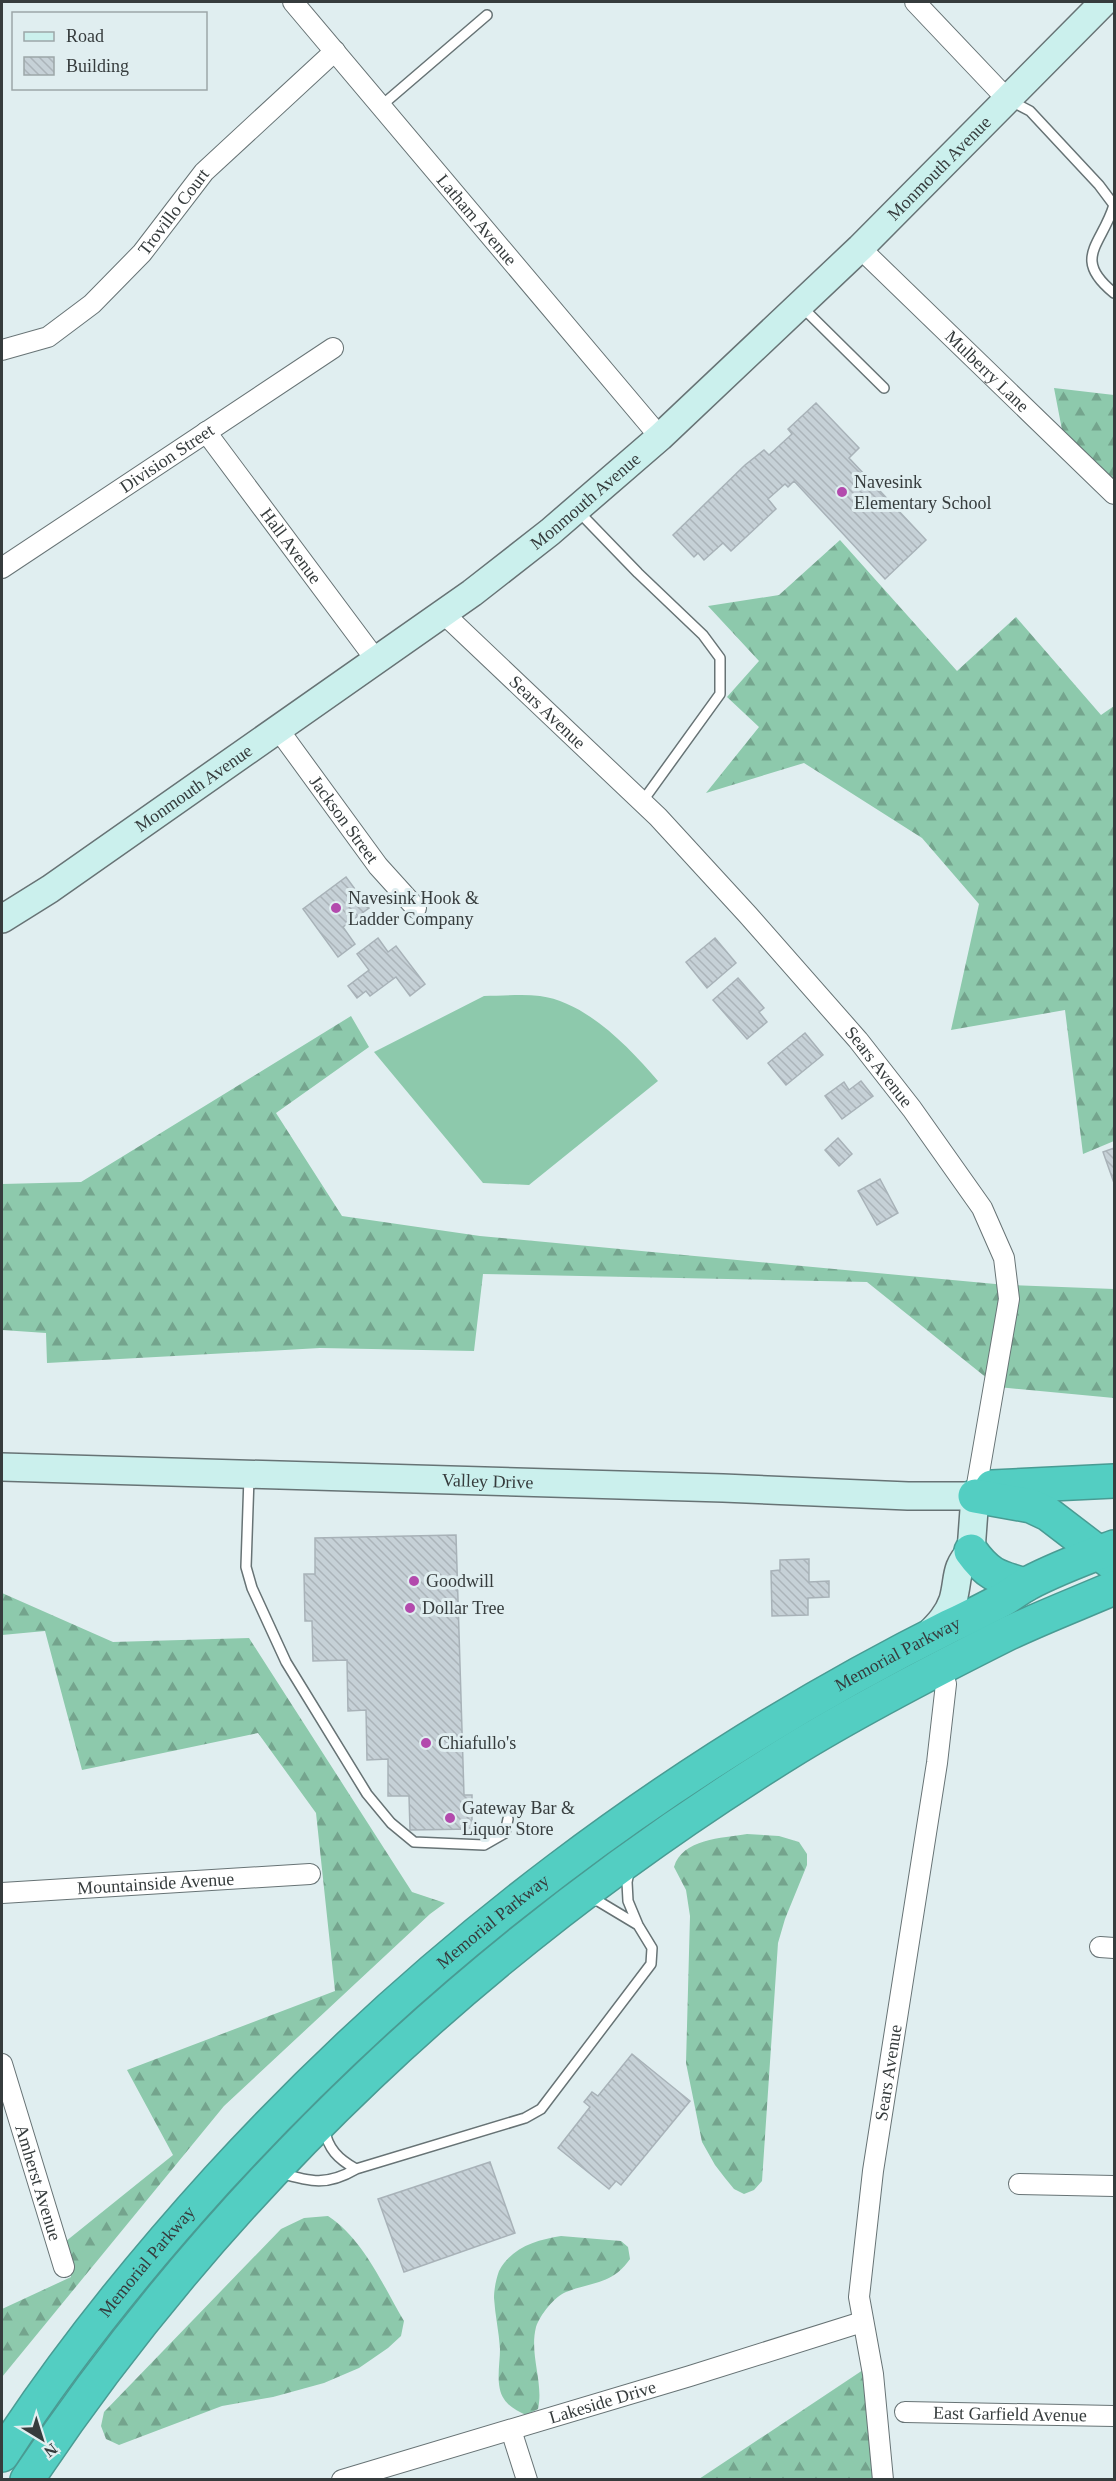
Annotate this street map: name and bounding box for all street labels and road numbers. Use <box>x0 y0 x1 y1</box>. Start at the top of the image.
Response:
street label: Monmouth Avenue <box>883 112 995 224</box>
street label: Trovillo Court <box>134 165 213 259</box>
street label: Latham Avenue <box>433 170 521 270</box>
street label: Mulberry Lane <box>941 326 1033 416</box>
street label: Division Street <box>116 420 218 497</box>
street label: Monmouth Avenue <box>526 449 644 554</box>
street label: Hall Avenue <box>256 504 326 588</box>
street label: Sears Avenue <box>505 671 590 753</box>
street label: Monmouth Avenue <box>131 740 256 836</box>
street label: Jackson Street <box>305 772 383 867</box>
street label: Sears Avenue <box>841 1022 917 1111</box>
street label: Valley Drive <box>442 1470 534 1492</box>
street label: Memorial Parkway <box>832 1613 963 1695</box>
street label: Mountainside Avenue <box>77 1869 235 1898</box>
street label: Memorial Parkway <box>433 1870 553 1973</box>
street label: Sears Avenue <box>871 2023 906 2122</box>
street label: Amherst Avenue <box>11 2122 65 2243</box>
street label: Memorial Parkway <box>95 2202 199 2321</box>
street label: Lakeside Drive <box>547 2377 658 2428</box>
street label: East Garfield Avenue <box>933 2403 1087 2425</box>

